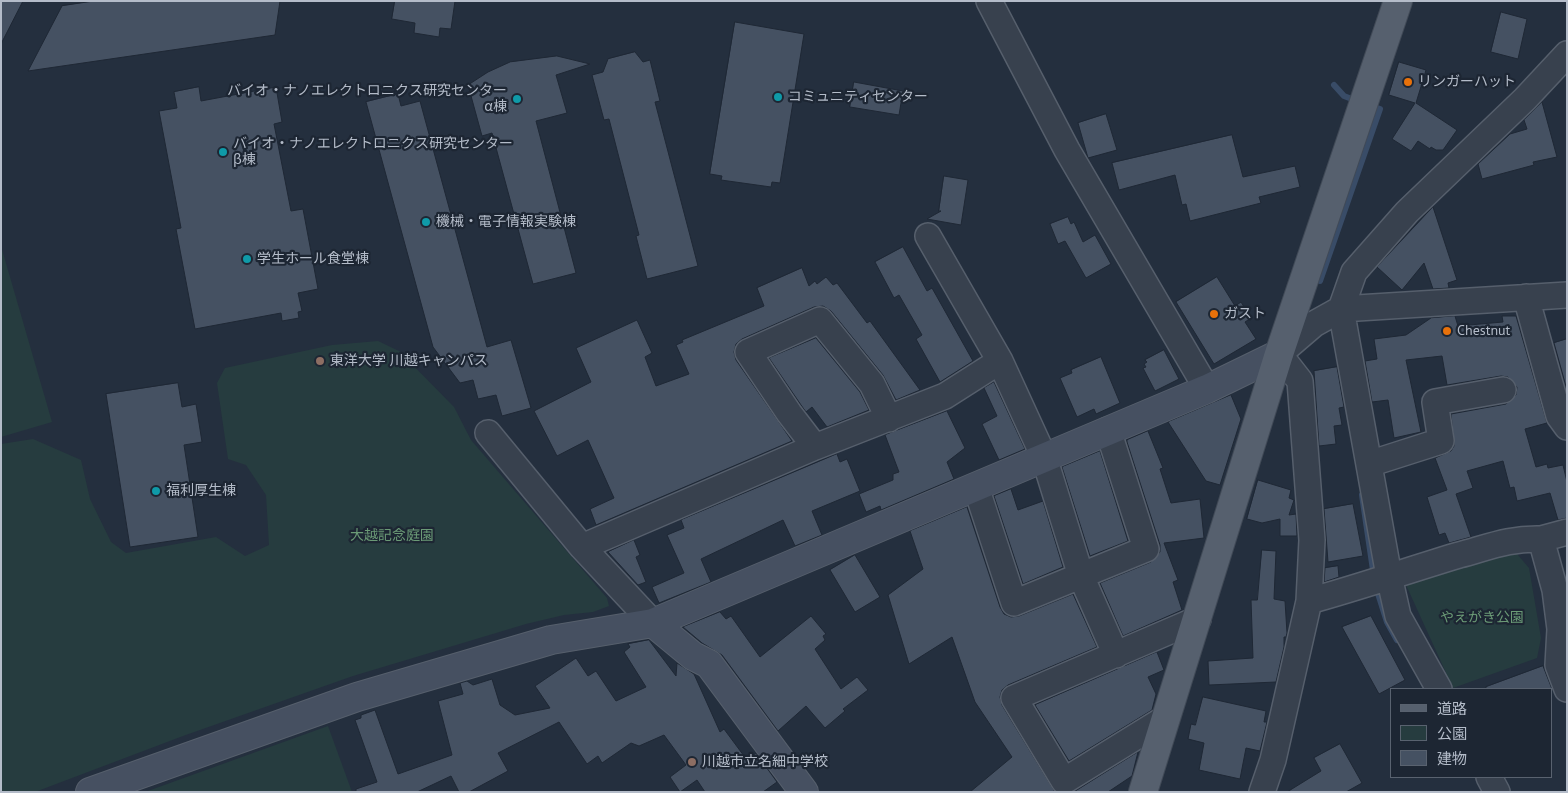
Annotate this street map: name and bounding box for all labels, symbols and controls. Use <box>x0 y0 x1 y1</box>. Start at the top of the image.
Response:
place label: リンガーハット <box>1418 74 1516 90</box>
marker: リンガーハット <box>1402 76 1414 88</box>
place label: バイオ・ナノエレクトロニクス研究センター α棟 <box>227 83 507 115</box>
place label: コミュニティセンター <box>788 89 928 105</box>
marker: コミュニティセンター <box>772 91 784 103</box>
marker: バイオ・ナノエレクトロニクス研究センター α棟 <box>511 93 523 105</box>
place label: バイオ・ナノエレクトロニクス研究センター β棟 <box>233 136 513 168</box>
marker: バイオ・ナノエレクトロニクス研究センター β棟 <box>217 146 229 158</box>
place label: 機械・電子情報実験棟 <box>436 214 576 230</box>
marker: 機械・電子情報実験棟 <box>420 216 432 228</box>
place label: 学生ホール食堂棟 <box>257 251 369 267</box>
marker: 学生ホール食堂棟 <box>241 253 253 265</box>
place label: ガスト <box>1224 306 1266 322</box>
marker: ガスト <box>1208 308 1220 320</box>
place label: Chestnut <box>1457 323 1510 339</box>
marker: Chestnut <box>1441 325 1453 337</box>
place label: 東洋大学 川越キャンパス <box>330 353 488 369</box>
marker: 東洋大学 川越キャンパス <box>314 355 326 367</box>
place label: 福利厚生棟 <box>166 483 236 499</box>
marker: 福利厚生棟 <box>150 485 162 497</box>
park label: 大越記念庭園 <box>350 528 434 544</box>
park label: やえがき公園 <box>1440 610 1524 626</box>
legend <box>1390 688 1553 778</box>
text: 道路 <box>1437 699 1467 718</box>
text: 公園 <box>1437 724 1467 743</box>
text: 建物 <box>1437 749 1467 768</box>
place label: 川越市立名細中学校 <box>702 754 828 770</box>
marker: 川越市立名細中学校 <box>686 756 698 768</box>

